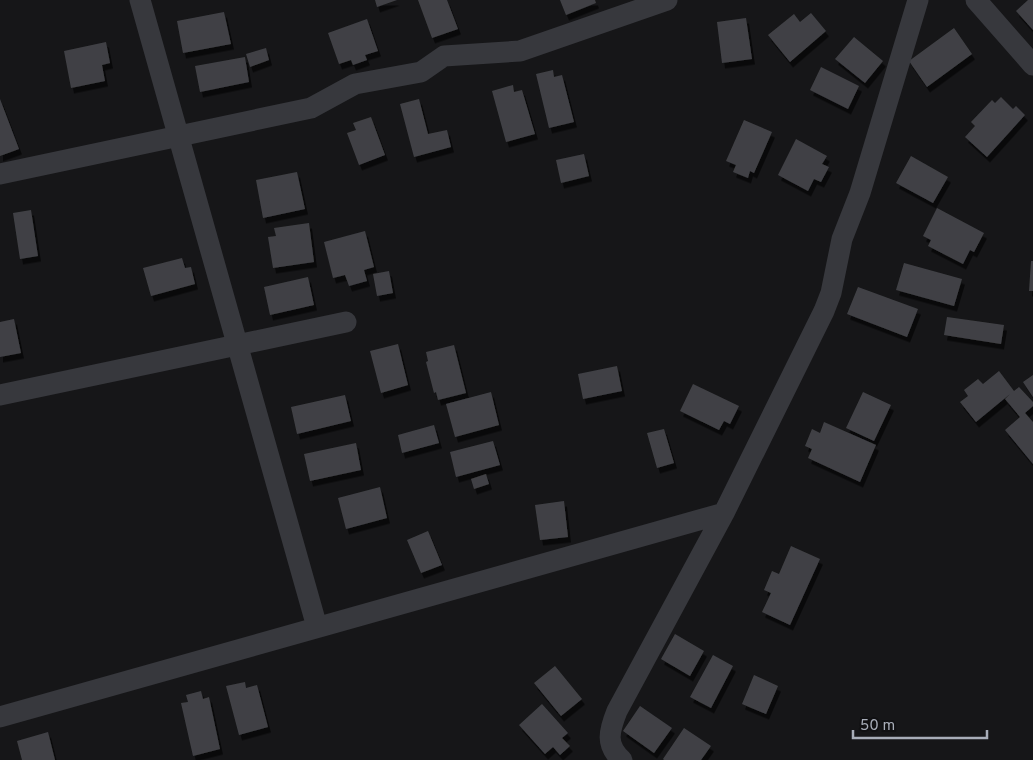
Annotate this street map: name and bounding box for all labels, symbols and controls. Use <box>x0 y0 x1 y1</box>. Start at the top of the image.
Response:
scale bar <box>853 708 987 740</box>
text: 50 m <box>860 717 895 736</box>

